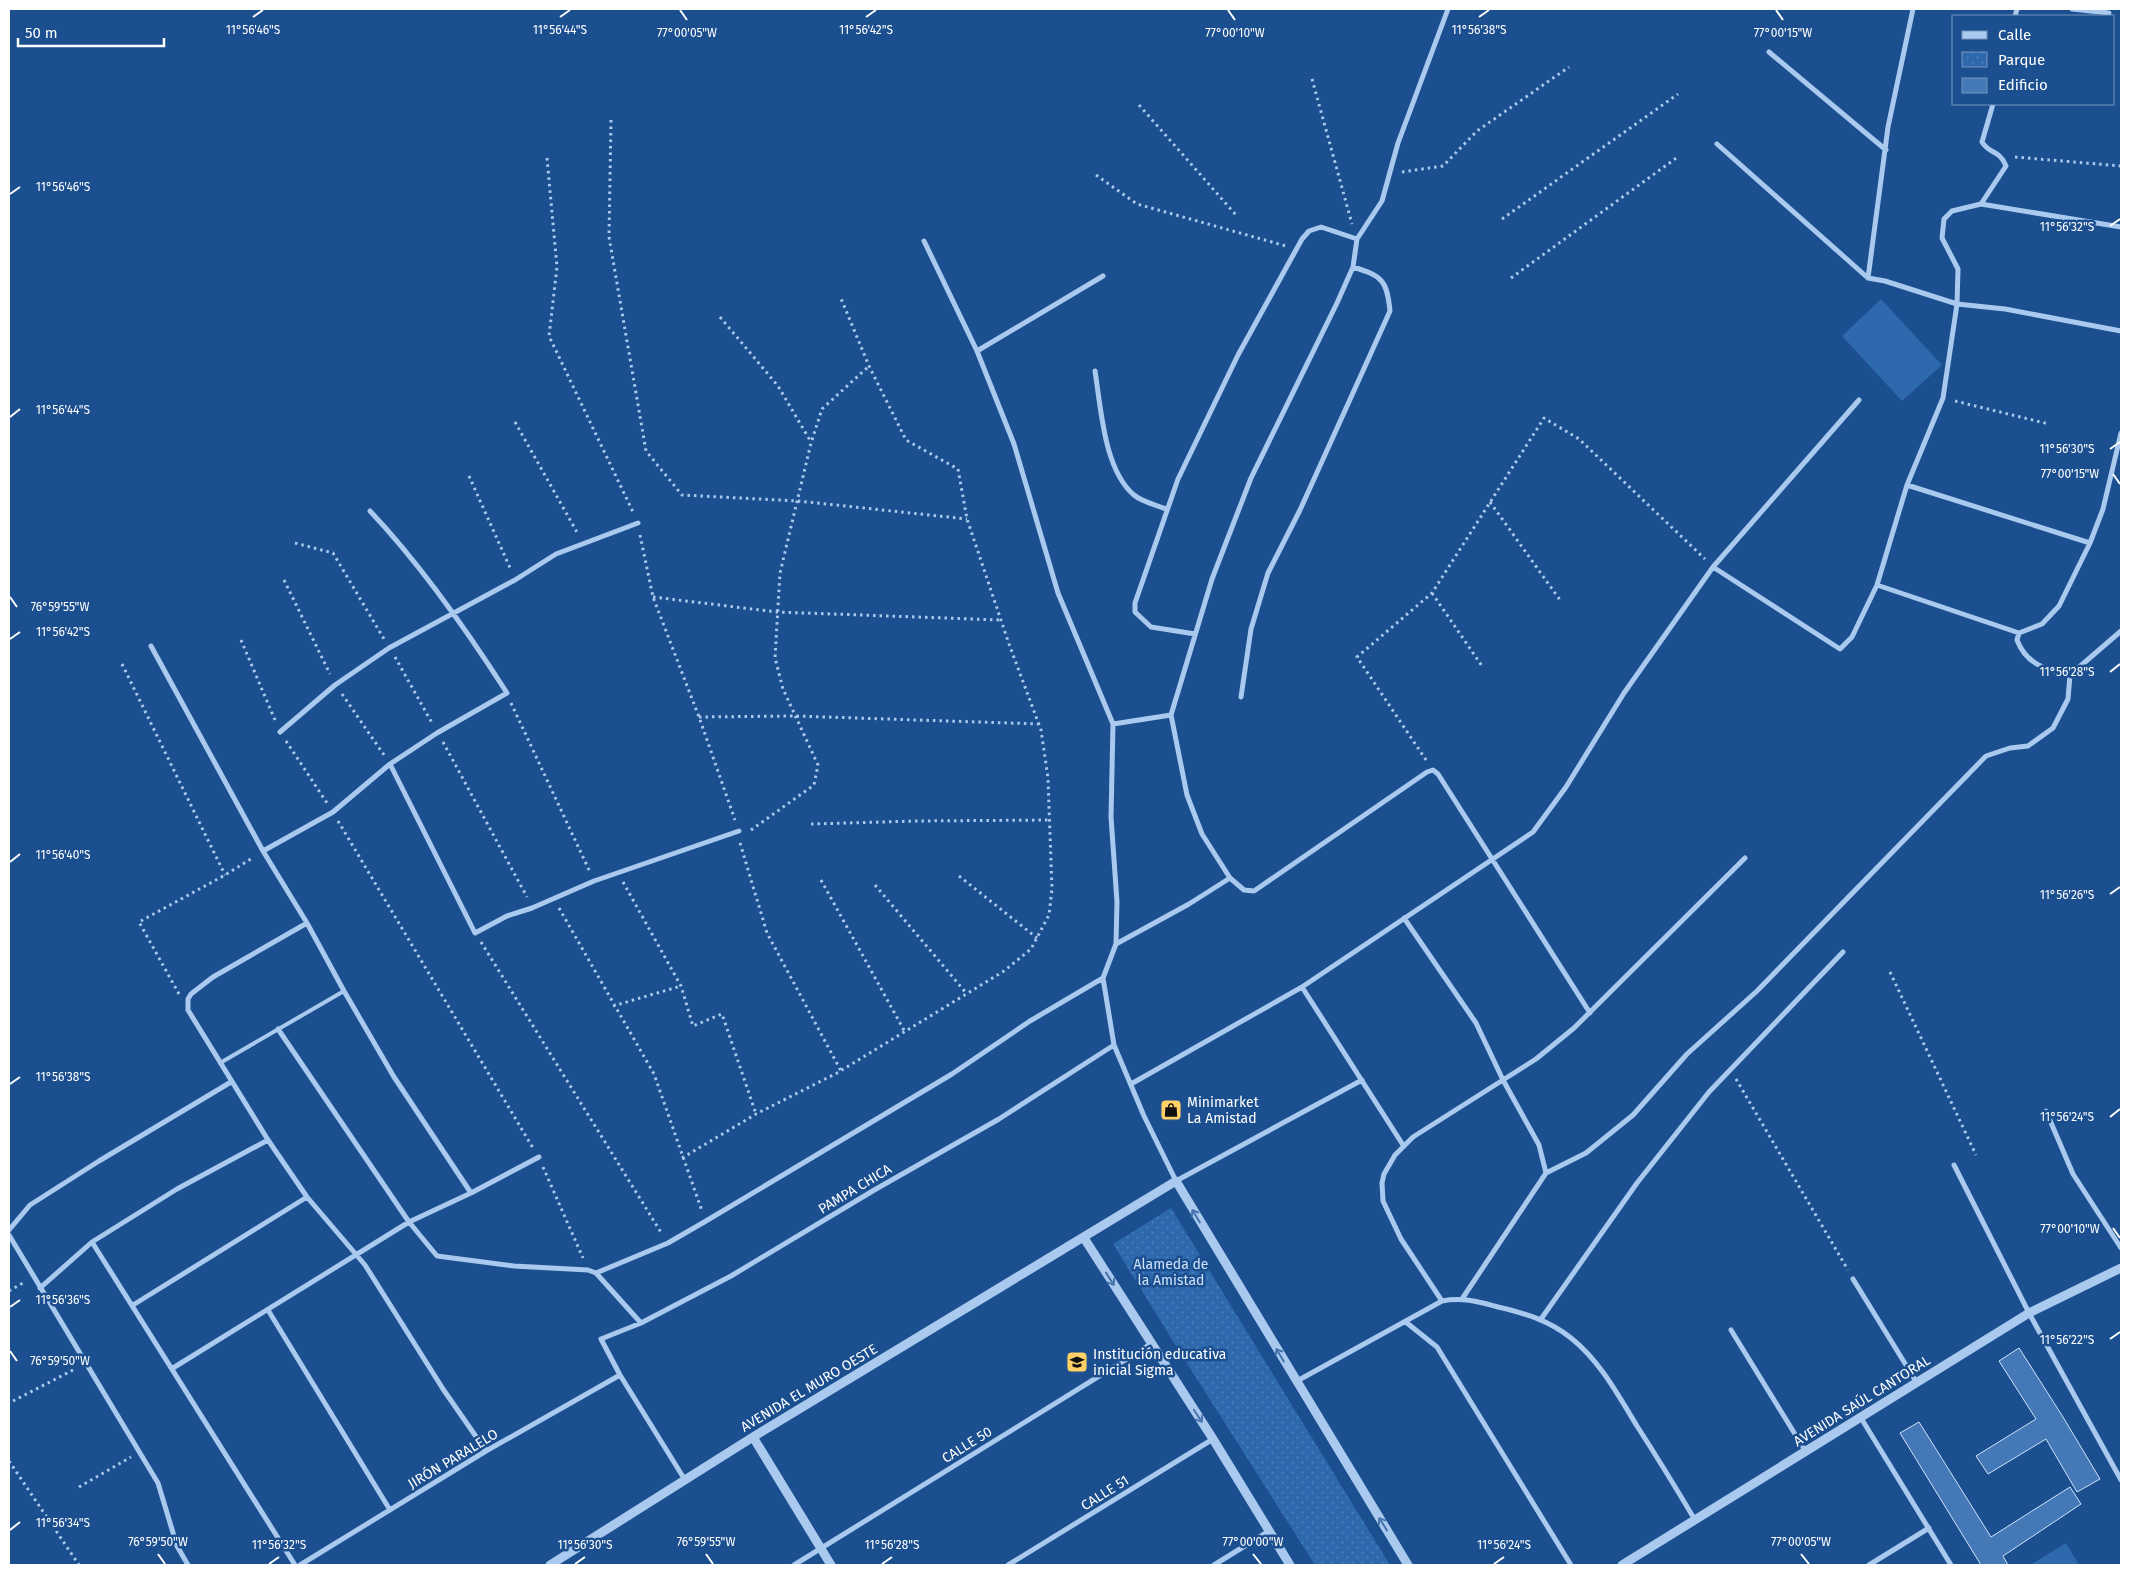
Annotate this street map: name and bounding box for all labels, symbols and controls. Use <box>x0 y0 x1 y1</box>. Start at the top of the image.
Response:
scale bar <box>18 15 164 47</box>
legend <box>1952 15 2115 105</box>
text: 11°56'46"S <box>226 23 281 37</box>
text: 11°56'44"S <box>533 23 588 37</box>
text: 11°56'42"S <box>839 23 894 37</box>
text: 11°56'38"S <box>1451 23 1507 37</box>
text: 50 m <box>25 24 58 42</box>
text: 77°00'05"W <box>657 26 717 40</box>
text: 77°00'10"W <box>1205 26 1265 40</box>
text: 77°00'15"W <box>1754 26 1812 40</box>
text: Calle <box>1998 26 2031 44</box>
text: Parque <box>1998 51 2045 69</box>
text: Edificio <box>1998 76 2048 94</box>
text: 11°56'46"S <box>36 180 91 194</box>
text: 11°56'32"S <box>2040 220 2095 234</box>
text: 11°56'44"S <box>36 403 91 417</box>
text: 11°56'30"S <box>2039 442 2095 456</box>
text: 77°00'15"W <box>2041 467 2099 481</box>
text: 76°59'55"W <box>31 600 89 614</box>
text: 11°56'42"S <box>36 625 91 639</box>
text: 11°56'28"S <box>2040 665 2095 679</box>
text: 11°56'40"S <box>35 848 91 862</box>
text: 11°56'26"S <box>2040 888 2095 902</box>
text: 11°56'38"S <box>35 1070 91 1084</box>
place label: Minimarket La Amistad <box>1187 1094 1260 1127</box>
shop icon: Minimarket La Amistad <box>1159 1098 1183 1122</box>
text: 11°56'24"S <box>2040 1110 2094 1124</box>
street label: PAMPA CHICA <box>815 1160 895 1218</box>
one-way arrow <box>1191 1209 1201 1223</box>
text: 77°00'10"W <box>2040 1222 2100 1236</box>
park label: Alameda de la Amistad <box>1134 1256 1209 1289</box>
one-way arrow <box>1106 1272 1116 1286</box>
text: 11°56'36"S <box>36 1293 91 1307</box>
text: 11°56'22"S <box>2040 1333 2095 1347</box>
street label: AVENIDA EL MURO OESTE <box>738 1340 880 1436</box>
place label: Institución educativa inicial Sigma <box>1093 1346 1226 1379</box>
one-way arrow <box>1274 1349 1284 1363</box>
school or university icon: Institución educativa inicial Sigma <box>1065 1350 1089 1374</box>
street label: AVENIDA SAÚL CANTORAL <box>1790 1351 1934 1450</box>
text: 76°59'50"W <box>30 1354 90 1368</box>
one-way arrow <box>1193 1409 1203 1423</box>
street label: CALLE 50 <box>939 1423 995 1467</box>
street label: JIRÓN PARALELO <box>404 1425 501 1493</box>
street label: CALLE 51 <box>1078 1472 1132 1514</box>
text: 11°56'34"S <box>36 1516 91 1530</box>
one-way arrow <box>1377 1517 1387 1531</box>
text: 76°59'50"W <box>128 1535 188 1549</box>
text: 76°59'55"W <box>677 1535 735 1549</box>
text: 77°00'00"W <box>1223 1535 1283 1549</box>
text: 77°00'05"W <box>1771 1535 1831 1549</box>
text: 11°56'32"S <box>252 1538 307 1552</box>
text: 11°56'30"S <box>557 1538 613 1552</box>
text: 11°56'28"S <box>865 1538 920 1552</box>
text: 11°56'24"S <box>1477 1538 1531 1552</box>

